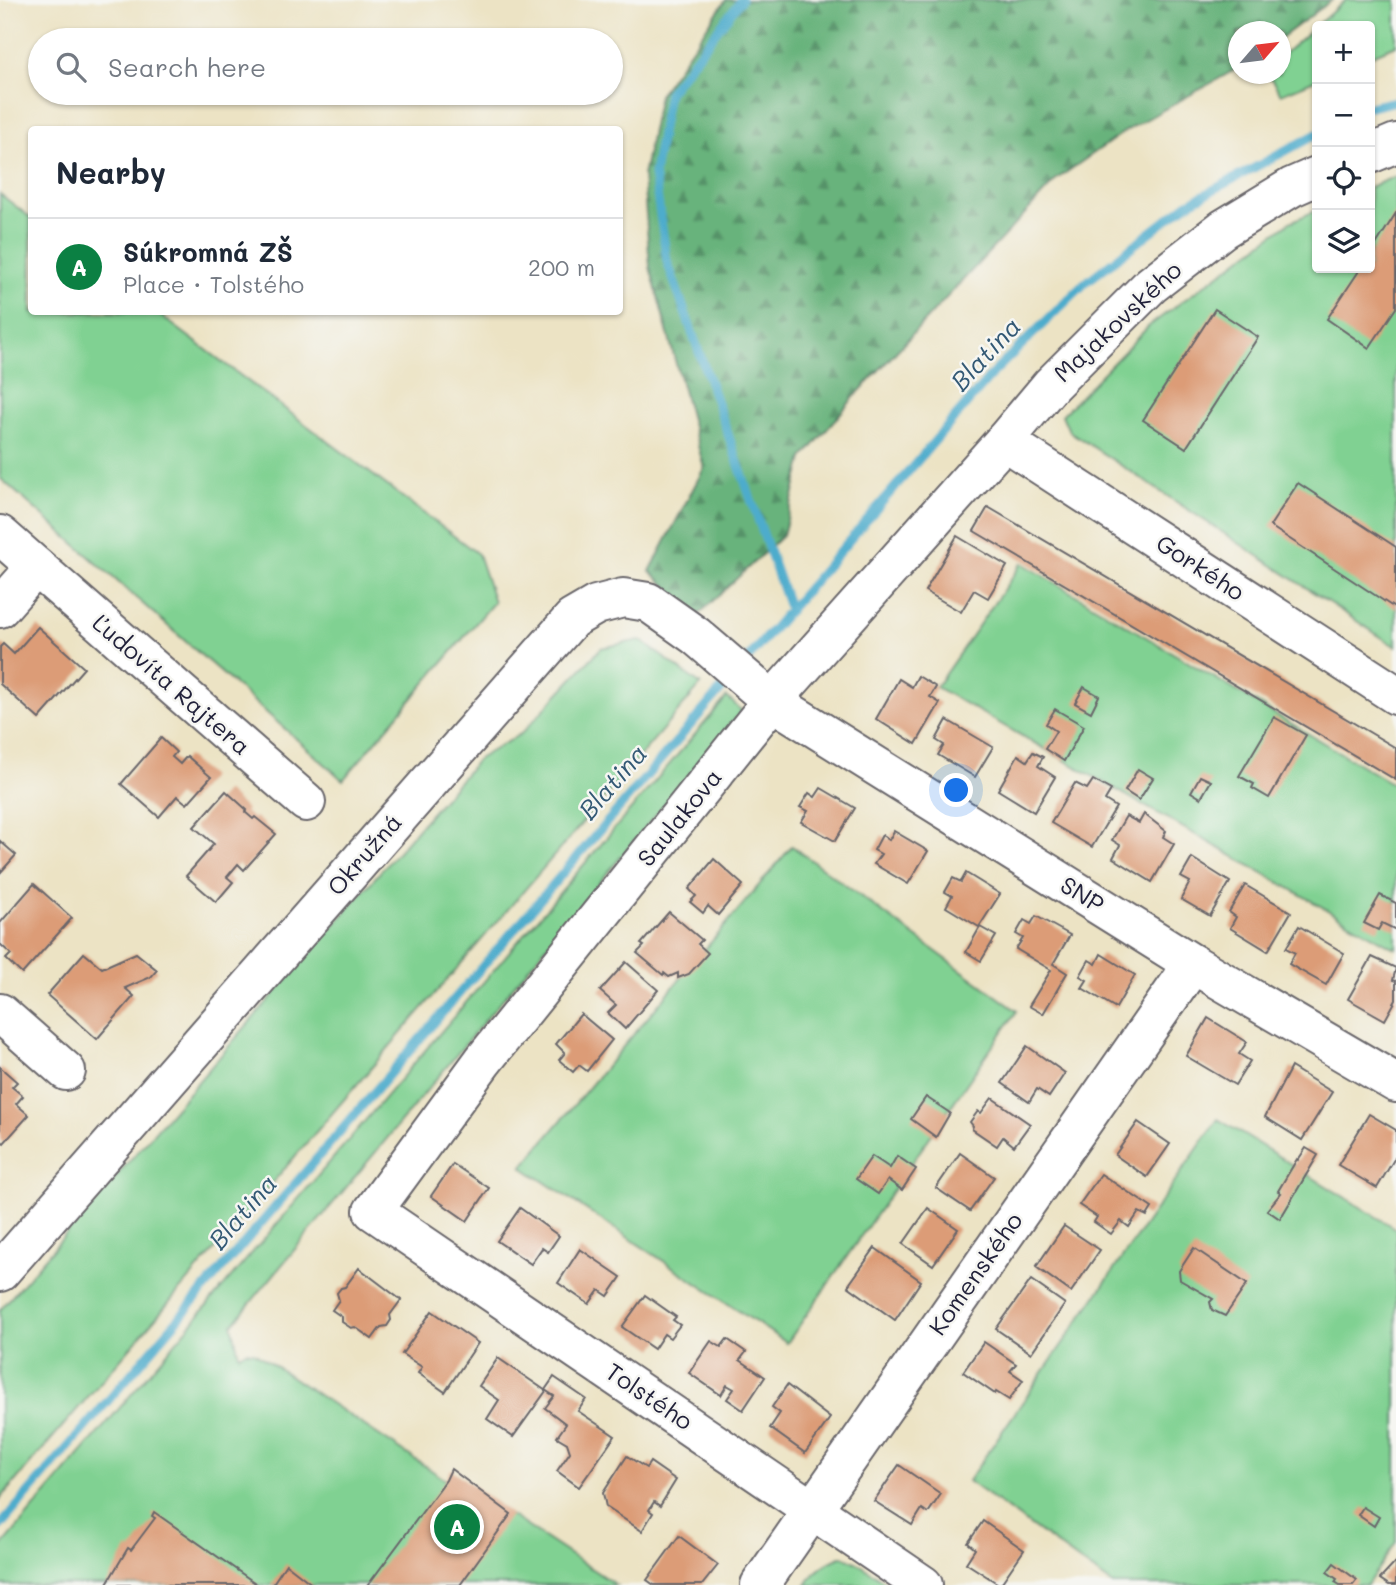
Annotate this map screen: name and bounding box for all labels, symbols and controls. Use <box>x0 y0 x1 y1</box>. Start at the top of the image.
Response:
north arrow <box>1228 21 1291 84</box>
map controls <box>1312 21 1375 273</box>
button: + <box>1312 21 1375 84</box>
search box <box>28 28 623 105</box>
icon: search <box>52 48 90 86</box>
text: Search here <box>108 50 266 84</box>
button: − <box>1312 84 1375 147</box>
button: locate <box>1312 147 1375 210</box>
text: Nearby <box>56 152 166 192</box>
button: layers <box>1312 210 1375 273</box>
text: Súkromná ZŠ <box>123 235 293 269</box>
text: A <box>71 252 87 282</box>
text: 200 m <box>528 252 595 282</box>
street label: Majakovského <box>1047 254 1187 388</box>
text: Place · Tolstého <box>123 269 304 299</box>
water label: Blatina <box>943 309 1028 397</box>
street label: Gorkého <box>1151 527 1251 607</box>
street label: Ľudovíta Rajtera <box>87 607 257 761</box>
water label: Blatina <box>570 737 654 826</box>
street label: Saulakova <box>630 762 728 872</box>
your location <box>939 773 973 807</box>
street label: Okružná <box>320 807 408 901</box>
street label: SNP <box>1055 868 1110 919</box>
water label: Blatina <box>200 1167 284 1256</box>
street label: Komenského <box>921 1206 1029 1341</box>
street label: Tolstého <box>600 1355 699 1436</box>
pin: A <box>434 1501 480 1553</box>

